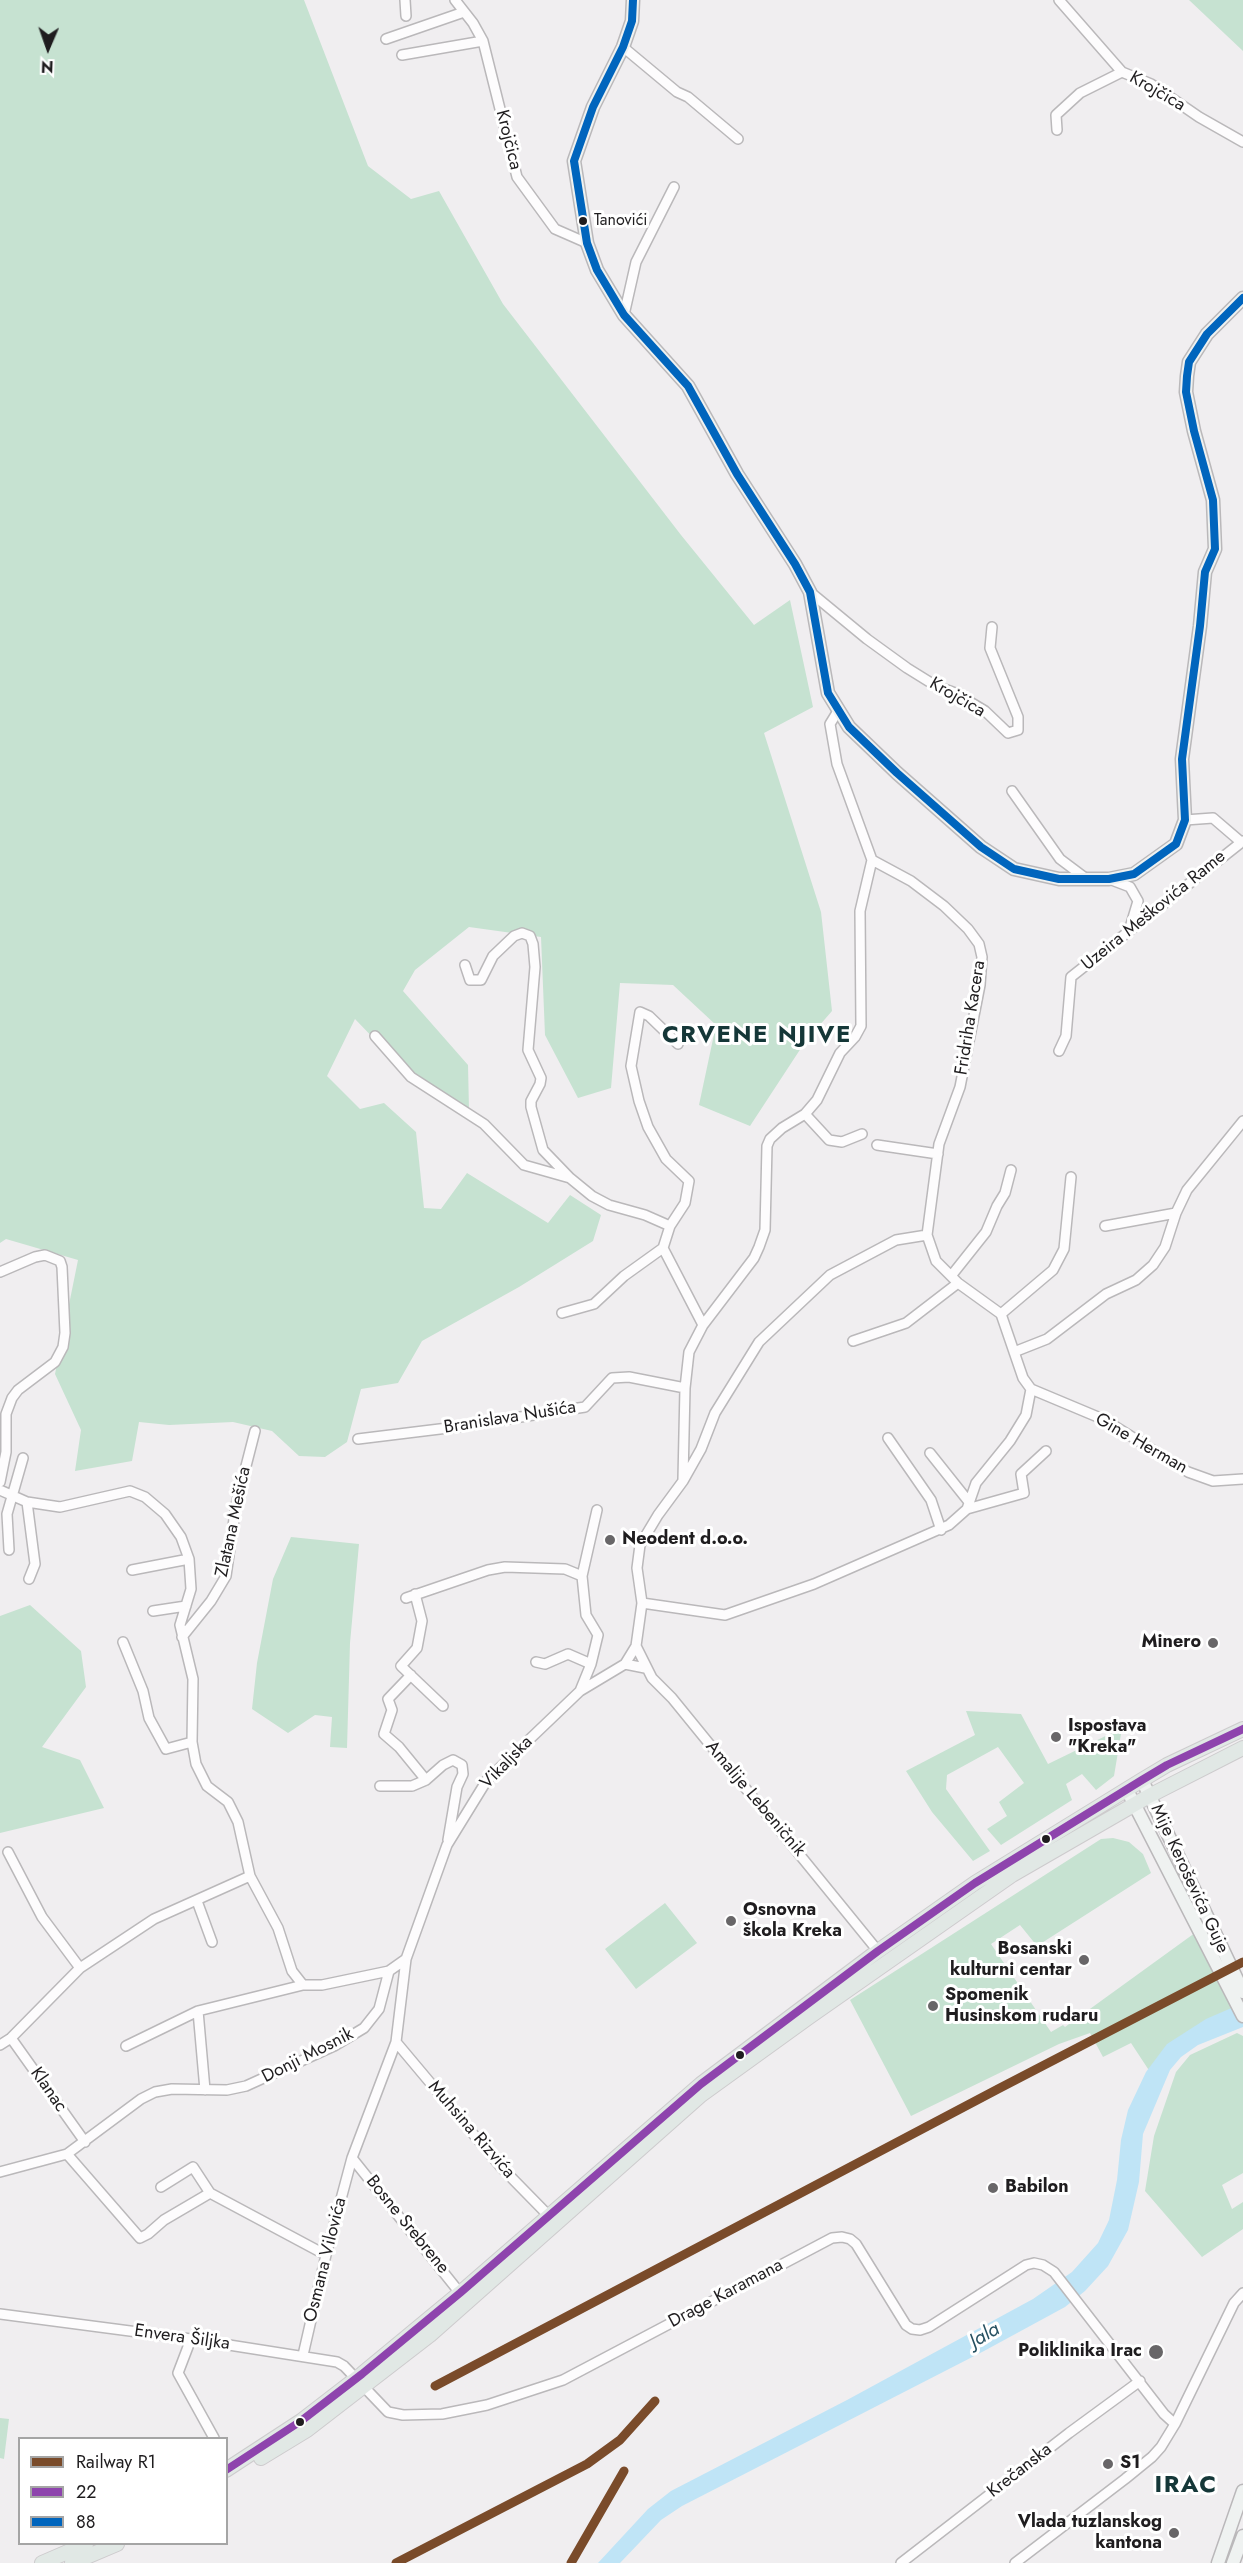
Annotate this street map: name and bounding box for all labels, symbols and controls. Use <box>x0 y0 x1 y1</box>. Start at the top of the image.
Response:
north arrow <box>18 18 78 78</box>
text: N <box>41 55 54 78</box>
street label: Krojčica <box>1125 67 1189 117</box>
street label: Krojčica <box>490 108 526 172</box>
place label: Tanovići <box>594 211 647 231</box>
marker: Tanovići <box>577 215 589 227</box>
street label: Krojčica <box>925 673 989 723</box>
street label: Uzeira Meškovića Rame <box>1078 846 1230 976</box>
street label: Fridriha Kacera <box>951 959 991 1077</box>
district label: CRVENE NJIVE <box>662 1022 852 1050</box>
street label: Branislava Nušića <box>442 1397 578 1439</box>
street label: Gine Herman <box>1091 1409 1191 1479</box>
street label: Zlatana Mešića <box>212 1465 256 1579</box>
place label: Neodent d.o.o. <box>622 1529 748 1551</box>
marker: Neodent d.o.o. <box>603 1533 617 1547</box>
place label: Minero <box>1142 1632 1201 1654</box>
marker: Minero <box>1206 1636 1220 1650</box>
place label: Ispostava "Kreka" <box>1068 1716 1146 1758</box>
marker: Ispostava "Kreka" <box>1049 1730 1063 1744</box>
street label: Vikaljska <box>476 1732 538 1794</box>
street label: Amalije Lebeničnik <box>700 1737 810 1861</box>
street label: Mije Keroševića Guje <box>1145 1801 1233 1957</box>
unlabelled marker <box>1040 1833 1052 1845</box>
place label: Osnovna škola Kreka <box>743 1900 842 1942</box>
marker: Osnovna škola Kreka <box>724 1914 738 1928</box>
place label: Bosanski kulturni centar <box>950 1939 1072 1982</box>
marker: Bosanski kulturni centar <box>1077 1953 1091 1967</box>
place label: Spomenik Husinskom rudaru <box>945 1985 1098 2028</box>
marker: Spomenik Husinskom rudaru <box>926 1999 940 2013</box>
street label: Donji Mosnik <box>259 2024 357 2088</box>
unlabelled marker <box>734 2049 746 2061</box>
street label: Klanac <box>25 2063 71 2117</box>
street label: Muhsina Rizvića <box>423 2077 519 2183</box>
street label: Bosne Srebrene <box>361 2171 453 2279</box>
place label: Babilon <box>1005 2177 1069 2199</box>
marker: Babilon <box>986 2181 1000 2195</box>
street label: Osmana Vilovića <box>300 2195 352 2325</box>
street label: Drage Karamana <box>665 2255 787 2333</box>
water label: Jala <box>965 2318 1005 2354</box>
street label: Envera Šiljka <box>133 2321 231 2355</box>
place label: Poliklinika Irac <box>1018 2341 1142 2363</box>
marker: Poliklinika Irac <box>1147 2343 1165 2361</box>
unlabelled marker <box>294 2416 306 2428</box>
legend <box>18 2437 228 2545</box>
street label: Krečanska <box>983 2439 1057 2503</box>
text: Railway R1 <box>76 2449 156 2475</box>
place label: S1 <box>1120 2453 1140 2475</box>
marker: S1 <box>1101 2457 1115 2471</box>
district label: IRAC <box>1155 2472 1217 2500</box>
text: 22 <box>76 2479 96 2505</box>
text: 88 <box>76 2509 96 2535</box>
place label: Vlada tuzlanskog kantona <box>1018 2512 1162 2554</box>
marker: Vlada tuzlanskog kantona <box>1167 2526 1181 2540</box>

